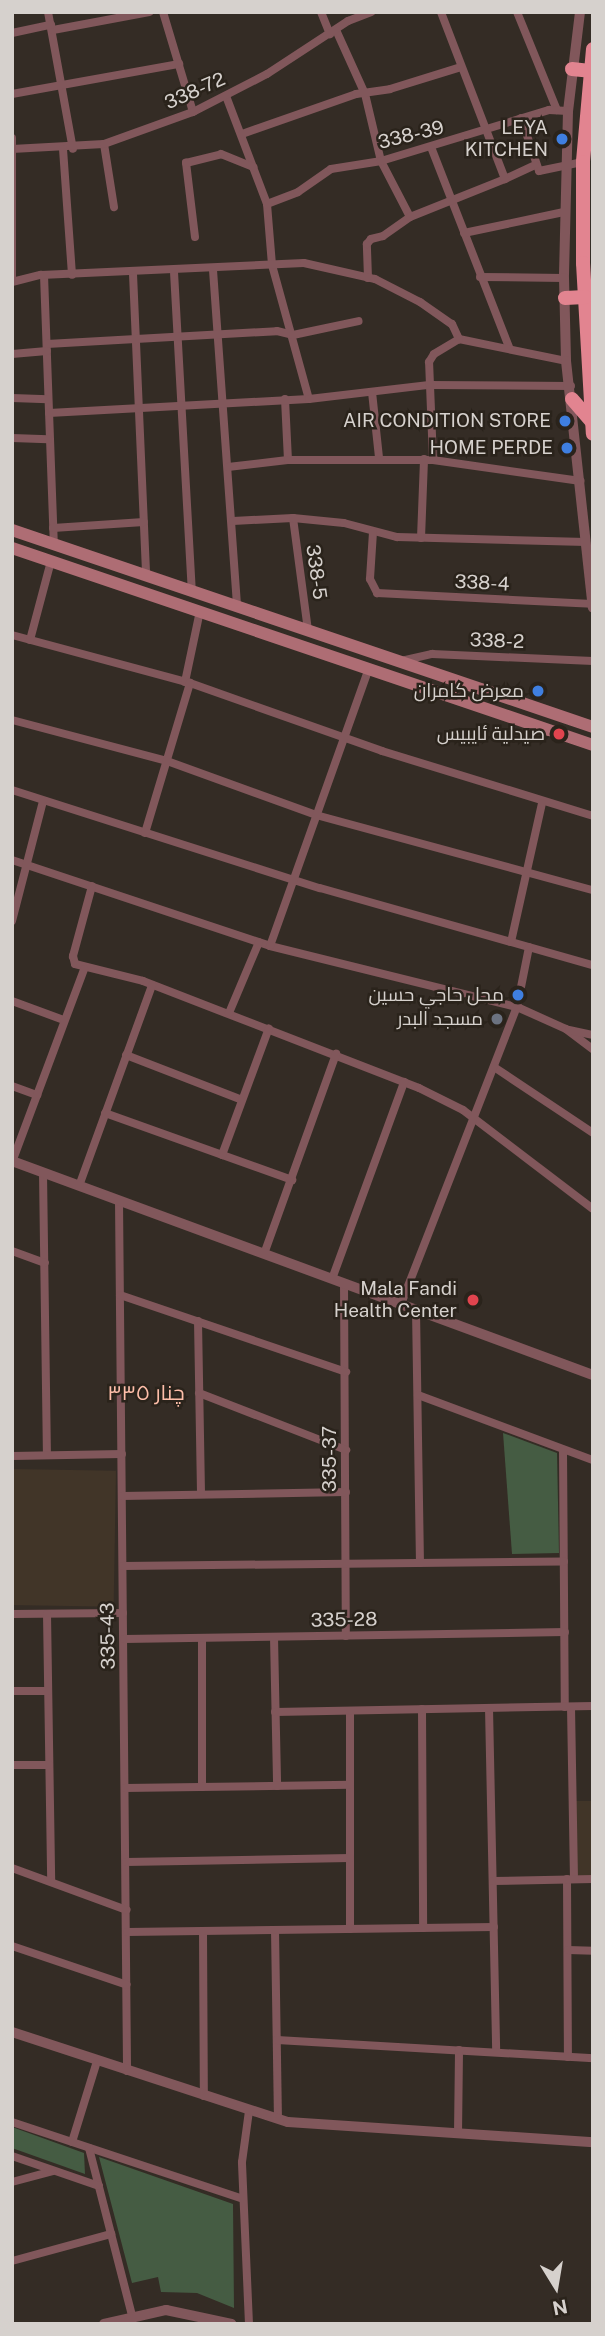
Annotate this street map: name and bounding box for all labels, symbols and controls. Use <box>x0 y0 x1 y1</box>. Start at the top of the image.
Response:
street label: 338-72 <box>161 68 229 114</box>
street label: 338-39 <box>376 116 446 154</box>
place label: LEYA KITCHEN <box>465 117 548 161</box>
marker: LEYA KITCHEN <box>554 131 570 147</box>
place label: AIR CONDITION STORE <box>343 410 551 432</box>
marker: AIR CONDITION STORE <box>557 413 573 429</box>
place label: HOME PERDE <box>429 437 553 459</box>
marker: HOME PERDE <box>559 440 575 456</box>
street label: 338-5 <box>301 543 331 601</box>
street label: 338-4 <box>454 570 510 596</box>
street label: 338-2 <box>469 629 525 653</box>
place label: معرض کامران <box>414 680 524 702</box>
marker: معرض کامران <box>530 683 546 699</box>
place label: صيدلية ئايبيس <box>437 723 545 745</box>
marker: صيدلية ئايبيس <box>551 726 567 742</box>
place label: محل حاجي حسین <box>369 984 504 1006</box>
marker: محل حاجي حسین <box>510 987 526 1003</box>
place label: مسجد البدر <box>397 1008 483 1030</box>
marker: مسجد البدر <box>489 1011 505 1027</box>
place label: Mala Fandi Health Center <box>334 1278 457 1322</box>
marker: Mala Fandi Health Center <box>463 1290 483 1310</box>
district label: چنار ٣٣٥ <box>107 1380 185 1406</box>
street label: 335-37 <box>319 1426 341 1492</box>
street label: 335-43 <box>96 1602 120 1670</box>
street label: 335-28 <box>310 1608 378 1632</box>
north arrow <box>521 2252 591 2322</box>
text: N <box>551 2295 569 2320</box>

